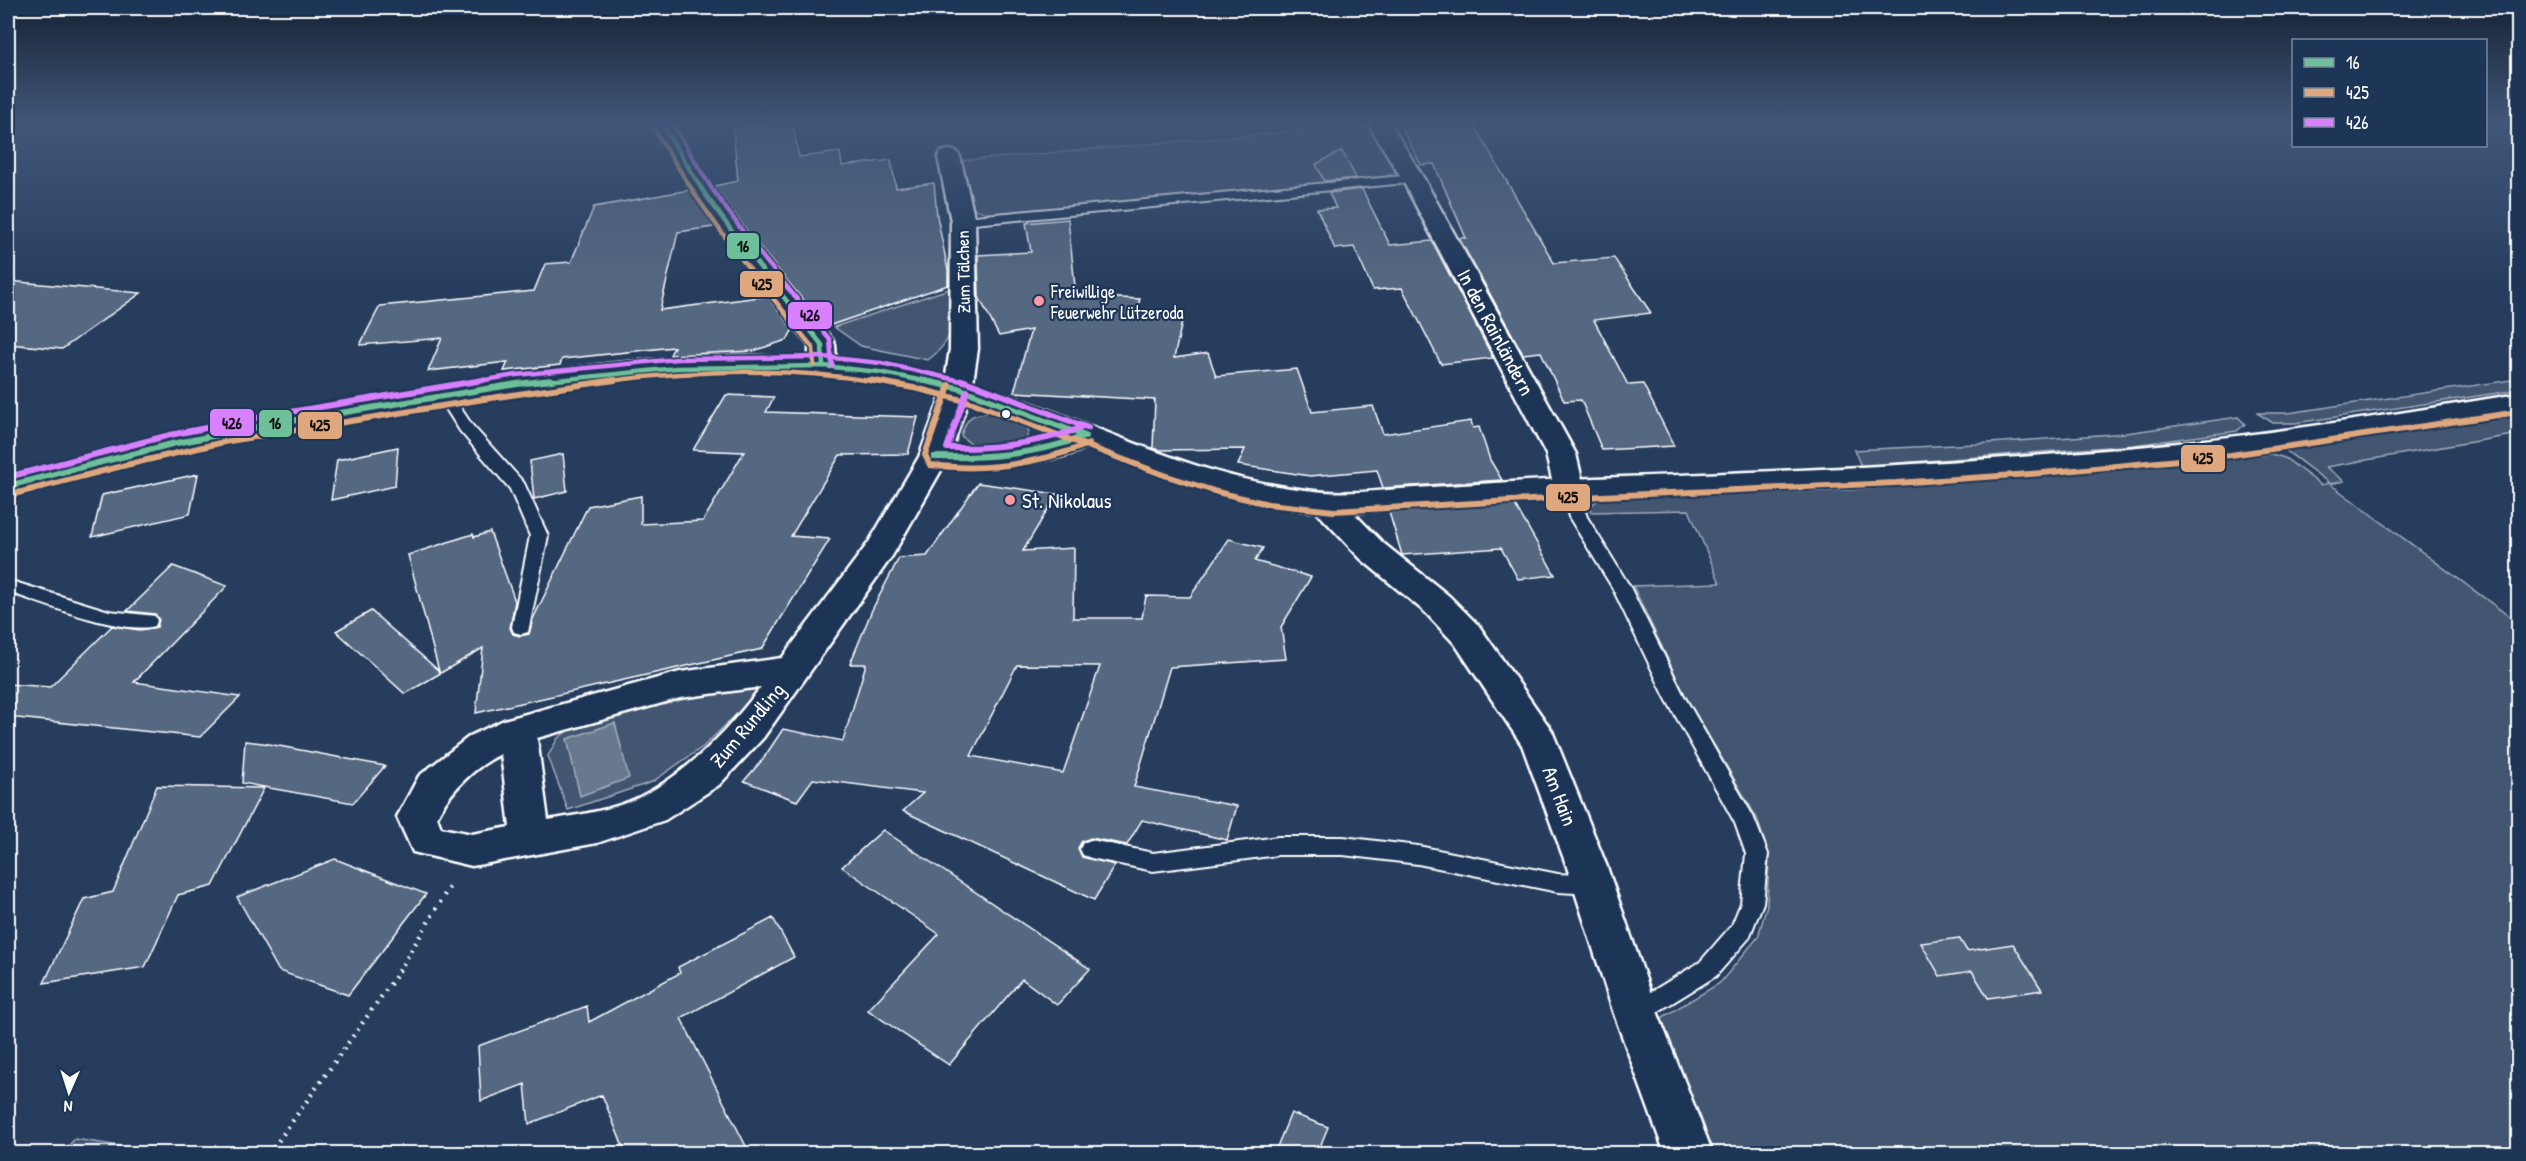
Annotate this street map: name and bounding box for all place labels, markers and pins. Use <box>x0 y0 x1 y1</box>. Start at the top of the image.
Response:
place label: Freiwillige Feuerwehr Lützeroda <box>1050 279 1184 325</box>
marker: Freiwillige Feuerwehr Lützeroda <box>1032 294 1046 308</box>
unlabelled marker <box>1000 408 1012 420</box>
place label: St. Nikolaus <box>1022 486 1112 515</box>
marker: St. Nikolaus <box>1003 493 1017 507</box>

